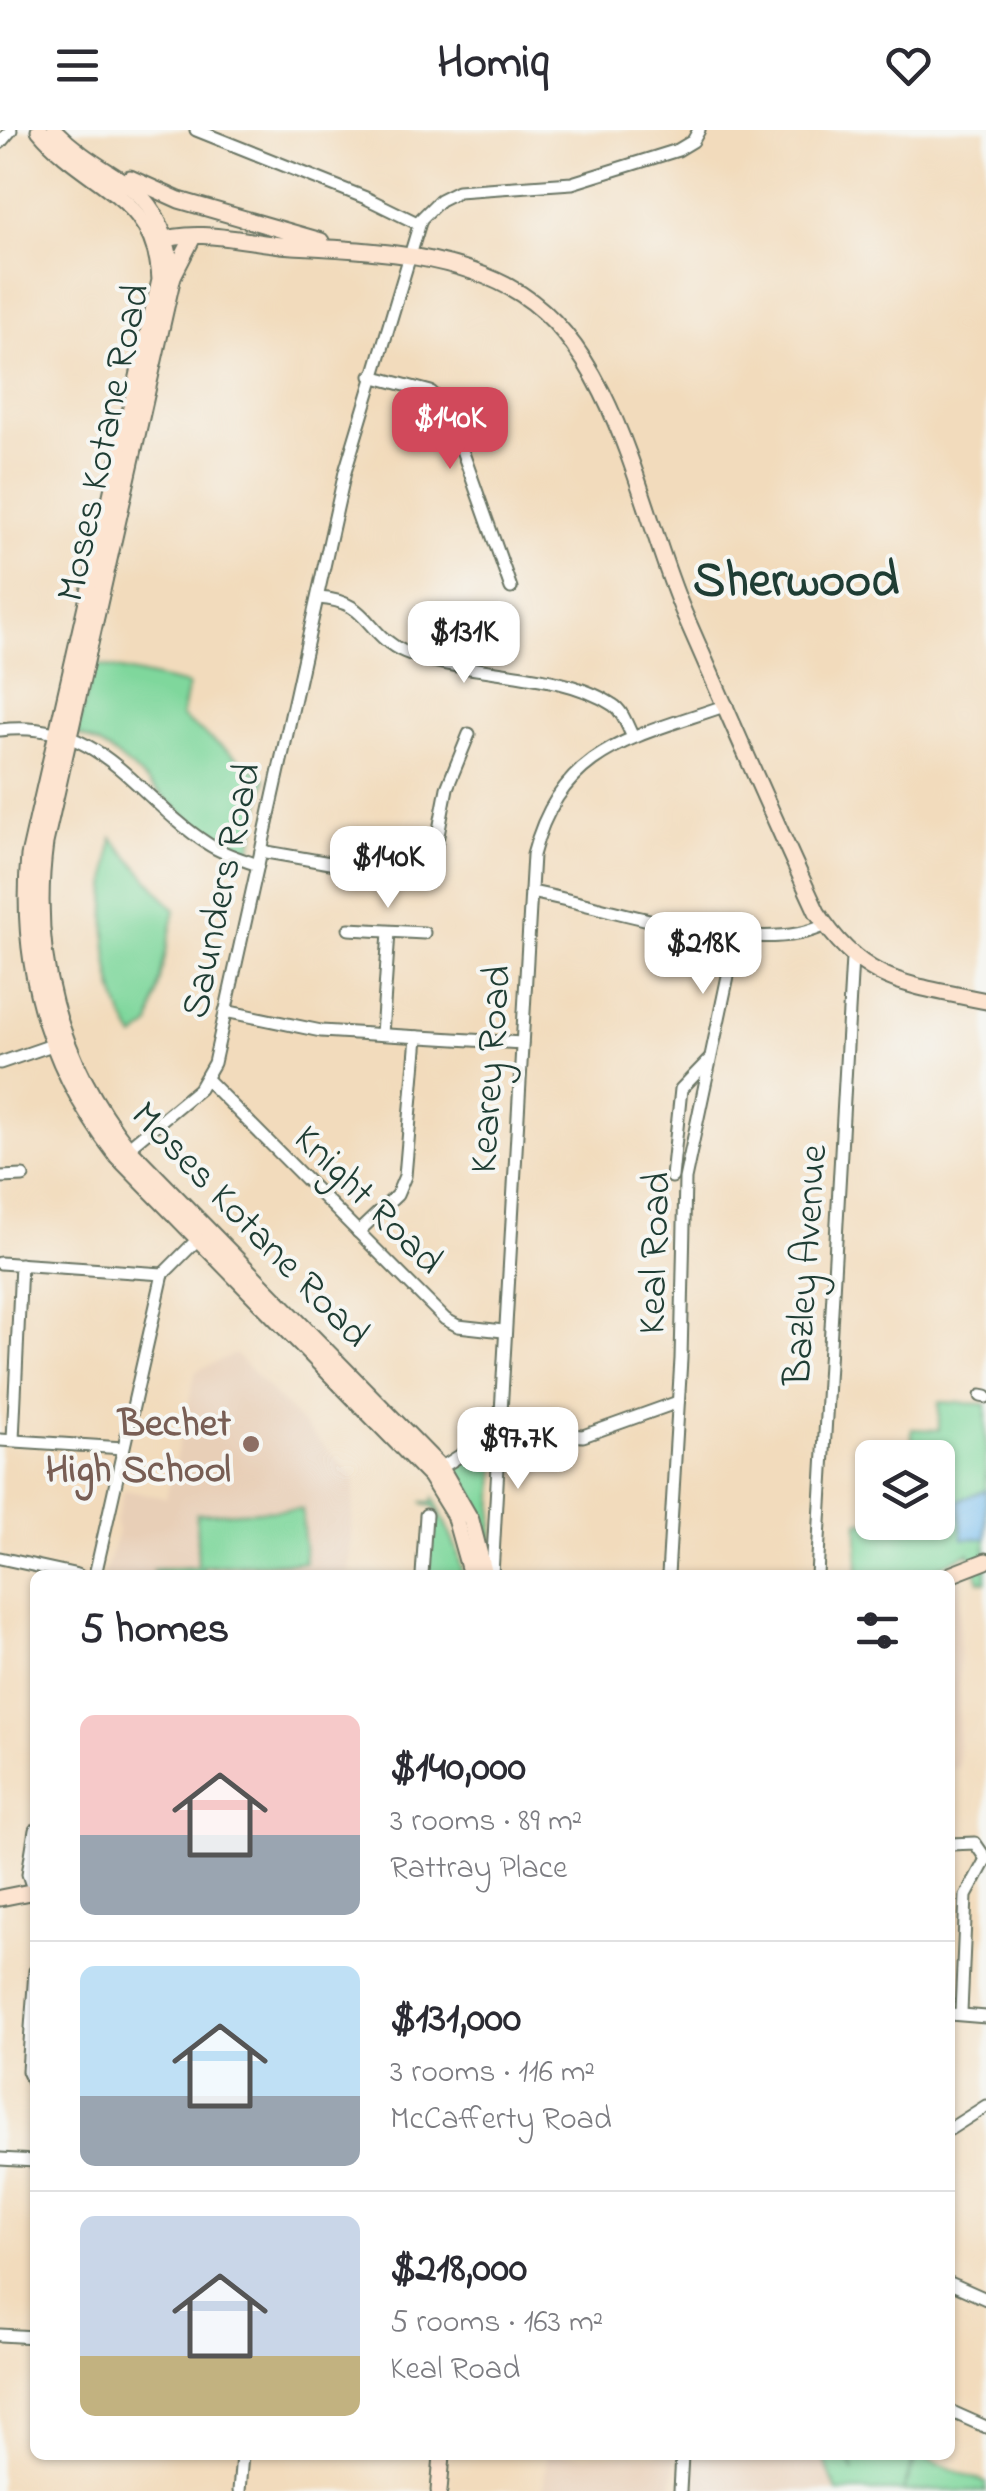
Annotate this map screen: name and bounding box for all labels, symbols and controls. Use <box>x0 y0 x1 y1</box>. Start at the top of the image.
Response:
text: Homiq <box>437 32 549 98</box>
icon: menu <box>50 38 105 93</box>
icon: heart <box>881 38 936 93</box>
street label: Moses Kotane Road <box>43 279 168 607</box>
pin: $140K <box>380 387 520 472</box>
text: $140K <box>414 396 486 443</box>
district label: Sherwood <box>693 546 899 619</box>
pin: $131K <box>394 601 534 686</box>
text: $131K <box>430 610 498 657</box>
street label: Saunders Road <box>168 758 279 1024</box>
pin: $140K <box>318 826 458 911</box>
text: $140K <box>352 835 424 882</box>
pin: $218K <box>633 912 773 997</box>
text: $218K <box>667 921 739 968</box>
street label: Kearey Road <box>456 963 529 1175</box>
street label: Moses Kotane Road <box>115 1089 382 1363</box>
street label: Knight Road <box>278 1112 456 1290</box>
street label: Bazley Avenue <box>770 1143 845 1389</box>
street label: Keal Road <box>624 1171 689 1335</box>
place label: Bechet High School <box>46 1396 232 1501</box>
pin: $97.7K <box>437 1407 599 1492</box>
text: $97.7K <box>479 1416 557 1463</box>
marker: Bechet High School <box>240 1433 262 1455</box>
map controls <box>855 1440 955 1540</box>
button: layers <box>855 1440 955 1540</box>
text: 5 homes <box>80 1600 229 1661</box>
icon: filters <box>850 1603 905 1658</box>
text: $140,000 <box>390 1738 526 1799</box>
icon: home <box>160 1755 280 1875</box>
text: 3 rooms · 89 m² <box>390 1799 582 1846</box>
text: Rattray Place <box>390 1846 567 1893</box>
text: $131,000 <box>390 1989 521 2050</box>
icon: home <box>160 2006 280 2126</box>
text: 3 rooms · 116 m² <box>390 2050 595 2097</box>
text: McCafferty Road <box>390 2097 612 2144</box>
text: $218,000 <box>390 2239 527 2300</box>
icon: home <box>160 2256 280 2376</box>
text: 5 rooms · 163 m² <box>390 2300 603 2347</box>
text: Keal Road <box>390 2347 520 2394</box>

